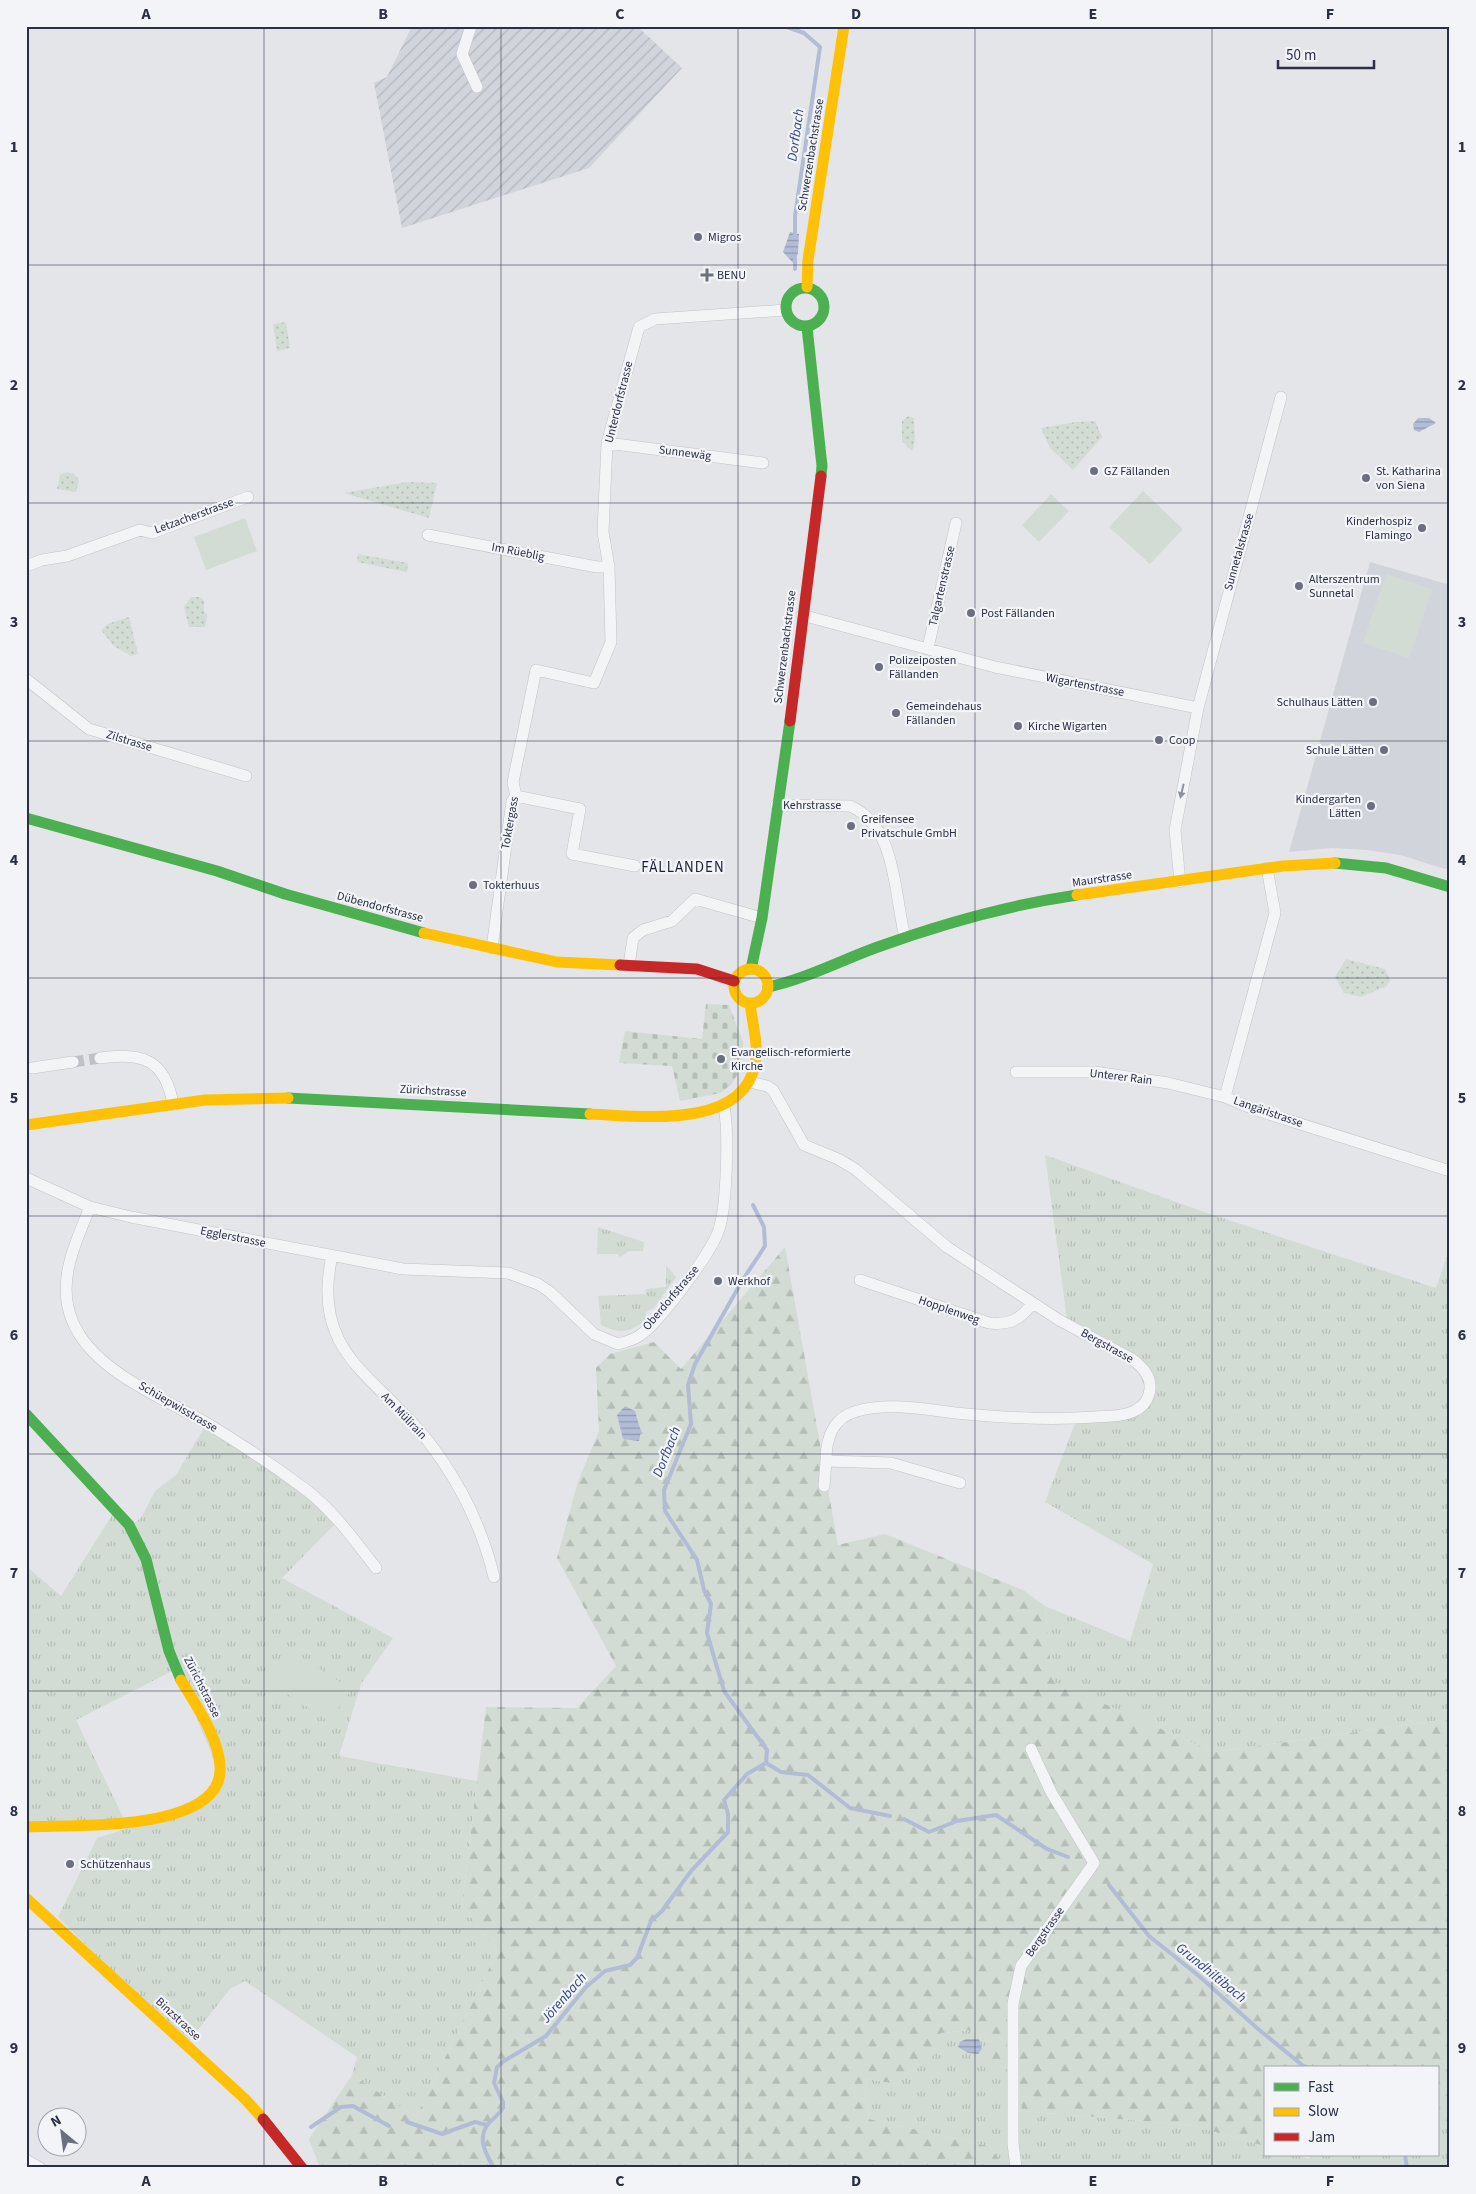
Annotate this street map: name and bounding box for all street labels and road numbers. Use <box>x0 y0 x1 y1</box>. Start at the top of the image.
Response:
street label: Schwerzenbachstrasse <box>794 97 828 213</box>
street label: Unterdorfstrasse <box>601 359 637 445</box>
street label: Sunnewäg <box>658 441 712 465</box>
street label: Letzacherstrasse <box>152 494 236 538</box>
street label: Sunnetalstrasse <box>1220 511 1258 593</box>
street label: Im Rüeblig <box>490 539 546 565</box>
street label: Talgartenstrasse <box>925 544 960 628</box>
street label: Schwerzenbachstrasse <box>770 589 800 705</box>
street label: Wigartenstrasse <box>1044 669 1126 701</box>
street label: Zilstrasse <box>104 726 154 756</box>
street label: Toktergass <box>497 795 523 851</box>
street label: Kehrstrasse <box>783 797 841 814</box>
street label: Maurstrasse <box>1071 866 1133 892</box>
street label: Dübendorfstrasse <box>335 887 425 927</box>
street label: Unterer Rain <box>1089 1065 1153 1089</box>
street label: Zürichstrasse <box>399 1081 467 1101</box>
street label: Langäristrasse <box>1231 1092 1305 1132</box>
street label: Egglerstrasse <box>199 1222 267 1252</box>
street label: Oberdorfstrasse <box>639 1262 703 1334</box>
street label: Hopplenweg <box>916 1292 982 1328</box>
street label: Bergstrasse <box>1078 1325 1136 1367</box>
street label: Schüepwisstrasse <box>135 1377 221 1437</box>
street label: Am Mülirain <box>377 1389 431 1443</box>
street label: Zürichstrasse <box>179 1653 225 1721</box>
street label: Bergstrasse <box>1021 1903 1069 1961</box>
street label: Binzstrasse <box>152 1994 204 2044</box>

